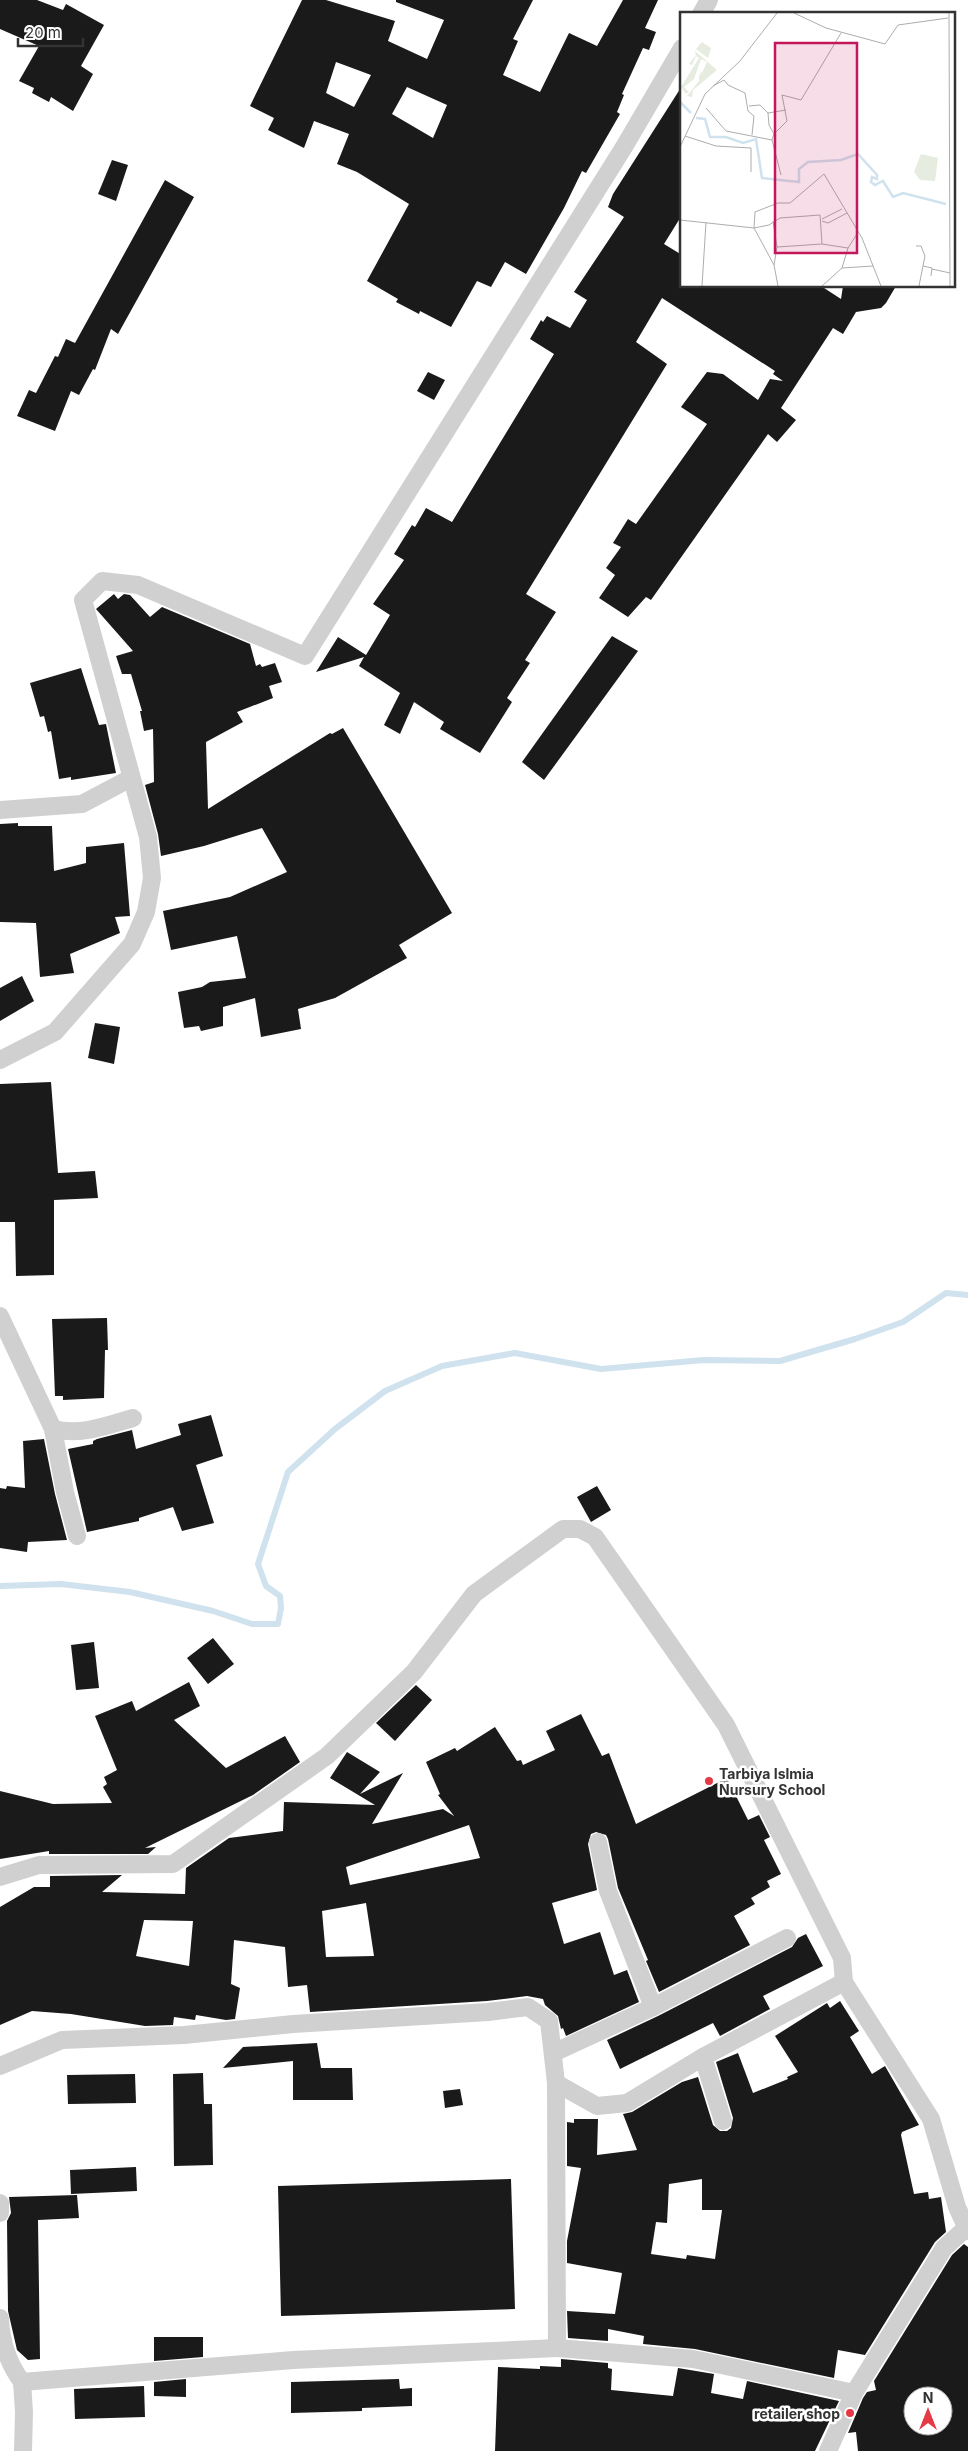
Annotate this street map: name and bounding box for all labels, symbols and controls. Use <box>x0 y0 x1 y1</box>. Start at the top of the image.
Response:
inset map <box>680 12 956 288</box>
scale bar <box>18 15 82 47</box>
text: 20 m <box>25 23 61 42</box>
place label: Tarbiya Islmia Nursury School <box>719 1765 825 1798</box>
marker: Tarbiya Islmia Nursury School <box>703 1775 715 1787</box>
north arrow <box>903 2386 953 2436</box>
text: N <box>923 2389 933 2406</box>
place label: retailer shop <box>754 2405 840 2422</box>
marker: retailer shop <box>844 2407 856 2419</box>

